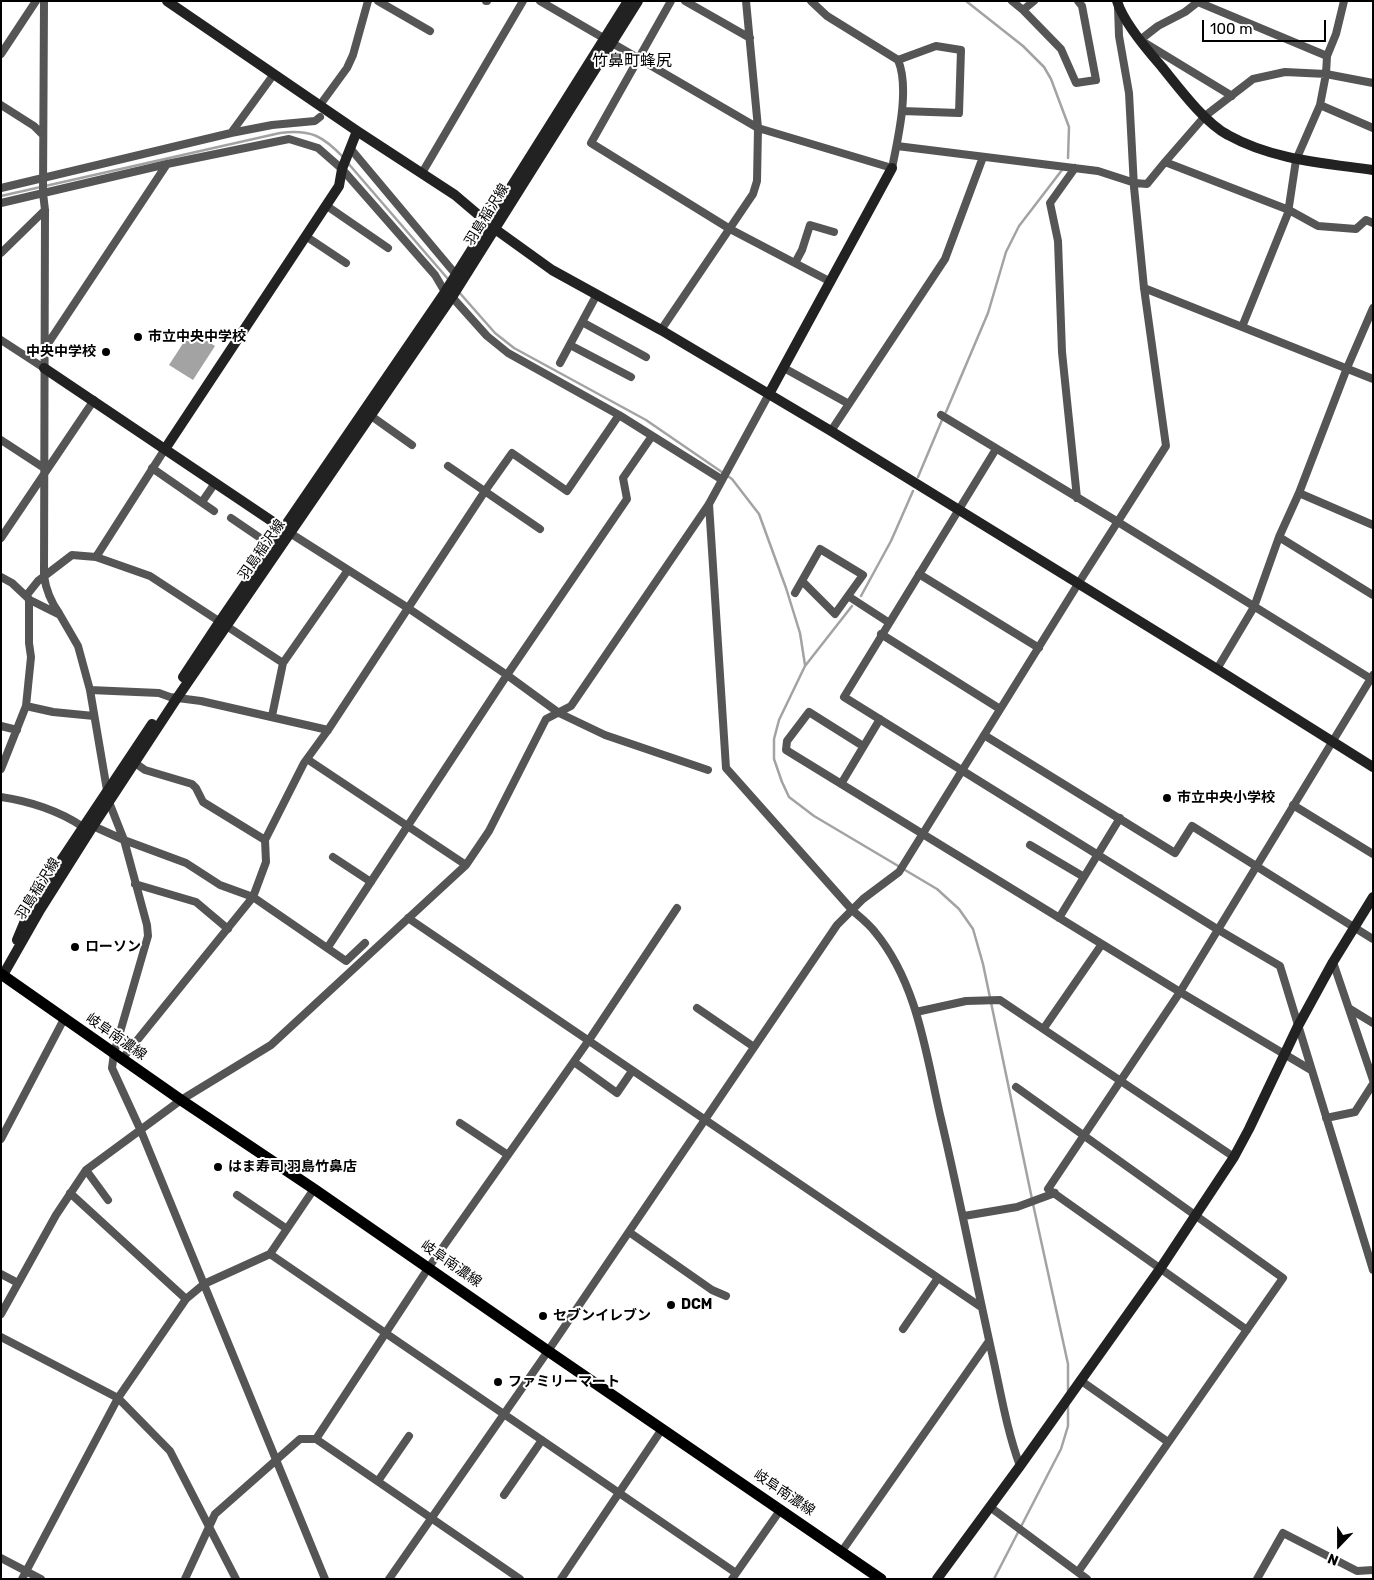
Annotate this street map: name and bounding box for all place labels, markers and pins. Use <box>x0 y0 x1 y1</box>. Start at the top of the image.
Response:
place label: 市立中央中学校 <box>148 329 246 345</box>
marker: 市立中央中学校 <box>132 331 144 343</box>
place label: 中央中学校 <box>26 344 96 360</box>
marker: 中央中学校 <box>100 346 112 358</box>
place label: 市立中央小学校 <box>1177 790 1275 806</box>
marker: 市立中央小学校 <box>1161 792 1173 804</box>
place label: ローソン <box>85 939 141 955</box>
marker: ローソン <box>69 941 81 953</box>
place label: はま寿司 羽島竹鼻店 <box>228 1159 357 1175</box>
marker: はま寿司 羽島竹鼻店 <box>212 1161 224 1173</box>
place label: DCM <box>681 1297 712 1313</box>
marker: DCM <box>665 1299 677 1311</box>
place label: セブンイレブン <box>553 1308 651 1324</box>
marker: セブンイレブン <box>537 1310 549 1322</box>
place label: ファミリーマート <box>508 1374 620 1390</box>
marker: ファミリーマート <box>492 1376 504 1388</box>

